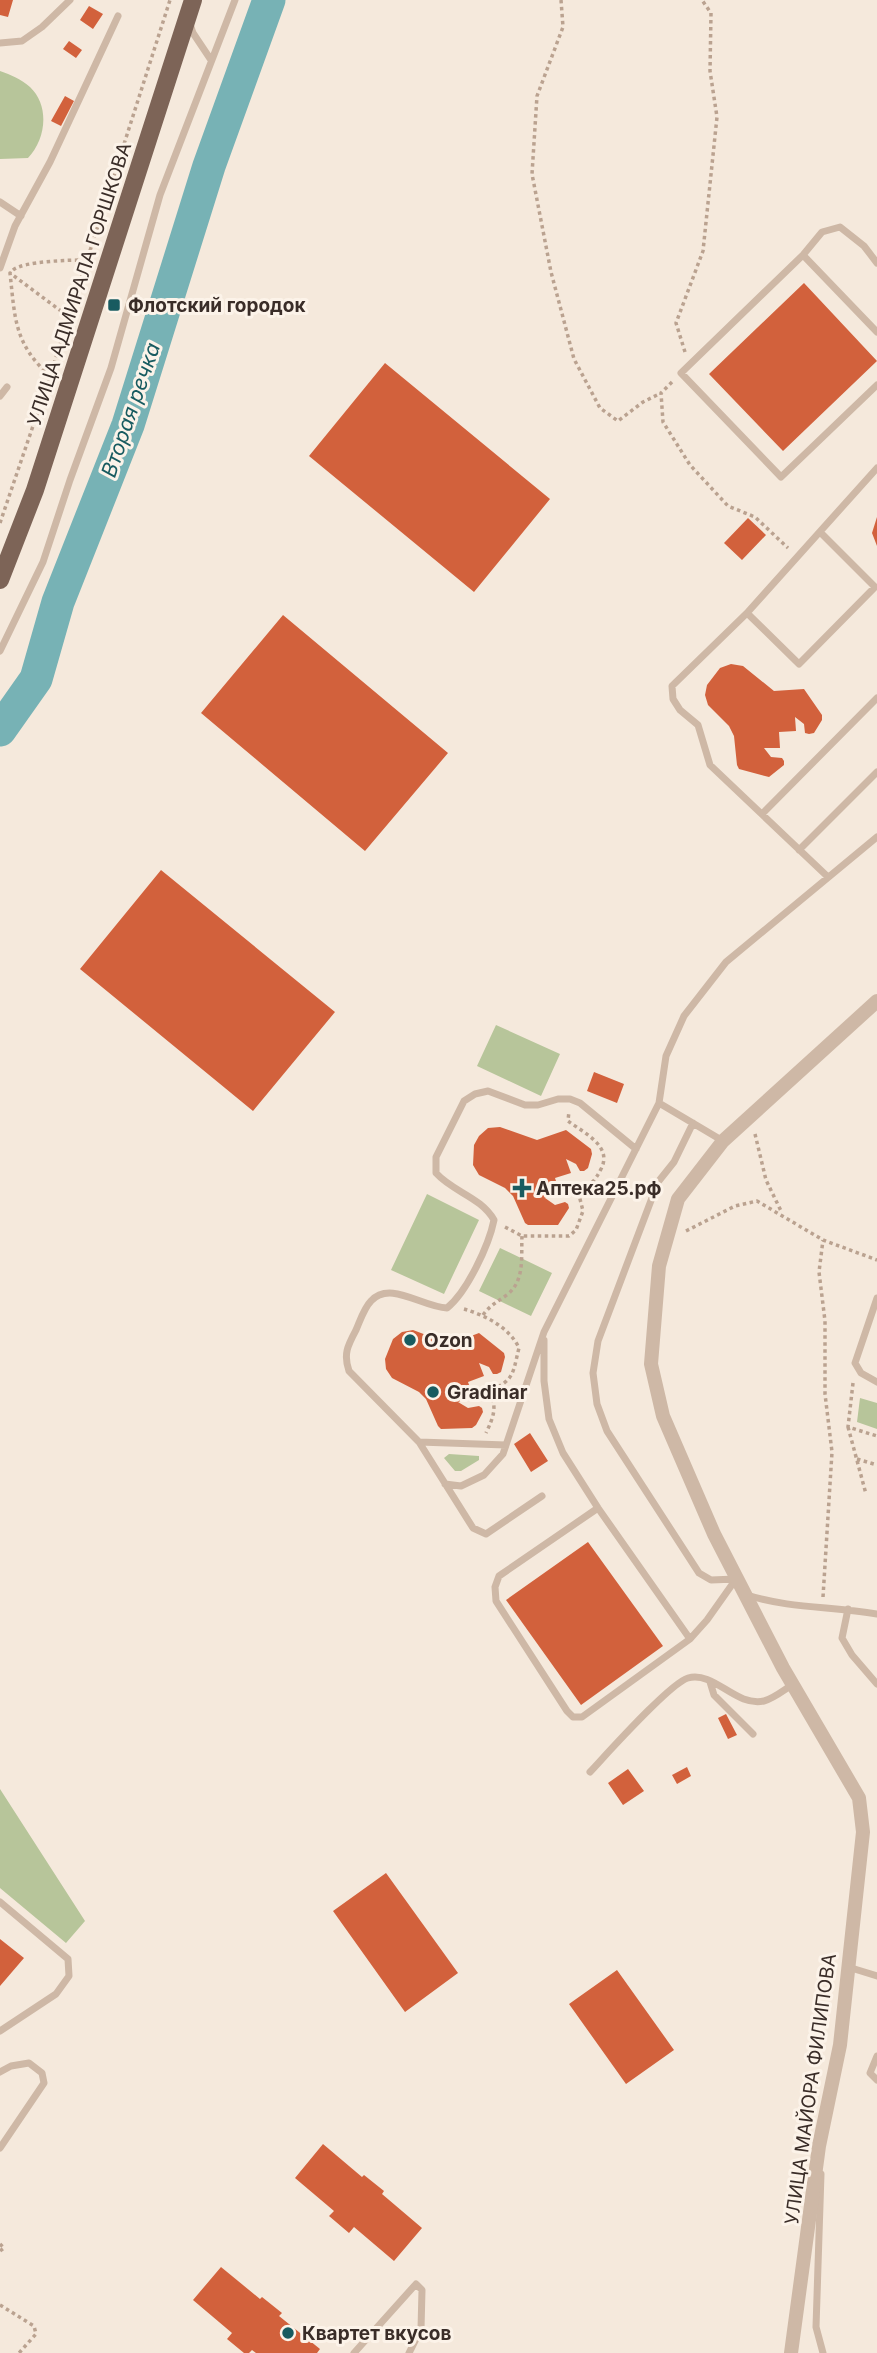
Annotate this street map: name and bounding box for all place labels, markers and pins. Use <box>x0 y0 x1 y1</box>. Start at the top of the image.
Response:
place label: Флотский городок <box>128 294 306 317</box>
marker: Флотский городок <box>106 297 122 313</box>
place label: Аптека25.рф <box>536 1177 661 1200</box>
marker: Аптека25.рф <box>514 1180 530 1196</box>
place label: Ozon <box>424 1329 473 1352</box>
marker: Ozon <box>402 1332 418 1348</box>
place label: Gradinar <box>447 1381 528 1404</box>
marker: Gradinar <box>425 1384 441 1400</box>
place label: Квартет вкусов <box>302 2322 451 2345</box>
marker: Квартет вкусов <box>280 2325 296 2341</box>

